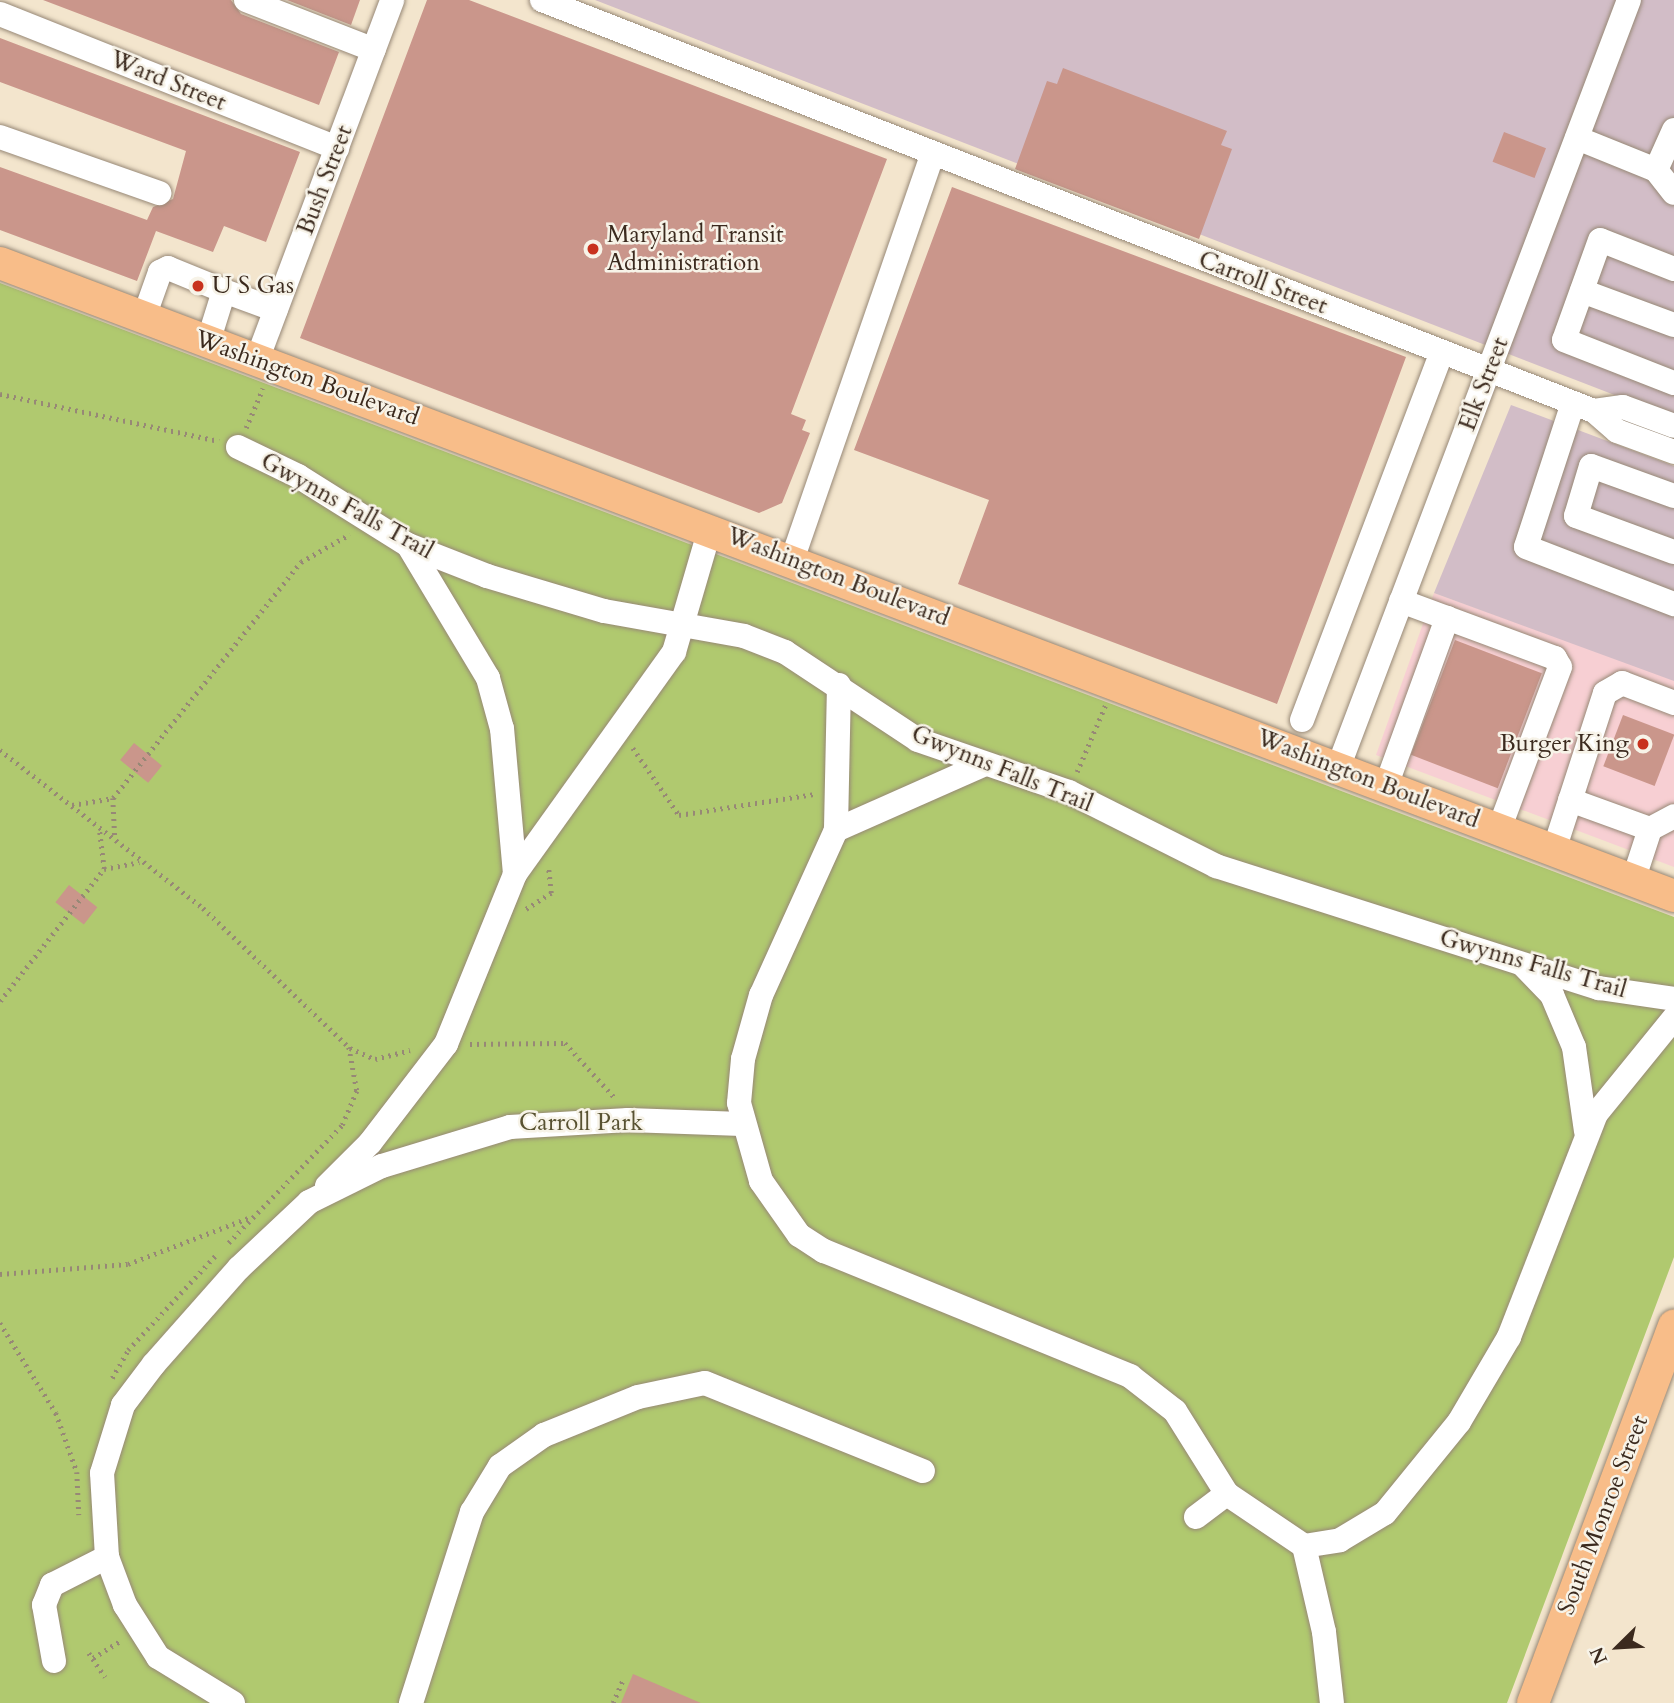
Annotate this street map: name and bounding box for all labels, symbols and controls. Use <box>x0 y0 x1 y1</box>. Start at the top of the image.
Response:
street label: Ward Street <box>106 45 230 117</box>
street label: Bush Street <box>291 121 359 239</box>
place label: Maryland Transit Administration <box>607 221 783 277</box>
marker: Maryland Transit Administration <box>585 241 601 257</box>
street label: Carroll Street <box>1195 245 1331 321</box>
place label: U S Gas <box>212 272 294 300</box>
marker: U S Gas <box>190 278 206 294</box>
street label: Washington Boulevard <box>191 324 423 432</box>
street label: Elk Street <box>1453 333 1515 435</box>
street label: Gwynns Falls Trail <box>256 447 438 565</box>
street label: Washington Boulevard <box>723 521 953 633</box>
street label: Gwynns Falls Trail <box>907 720 1097 818</box>
street label: Washington Boulevard <box>1253 723 1483 835</box>
place label: Burger King <box>1500 730 1629 758</box>
marker: Burger King <box>1635 736 1651 752</box>
street label: Gwynns Falls Trail <box>1436 924 1630 1004</box>
park label: Carroll Park <box>519 1109 643 1137</box>
street label: South Monroe Street <box>1552 1411 1654 1619</box>
north arrow <box>1583 1612 1653 1682</box>
text: N <box>1584 1643 1614 1668</box>

